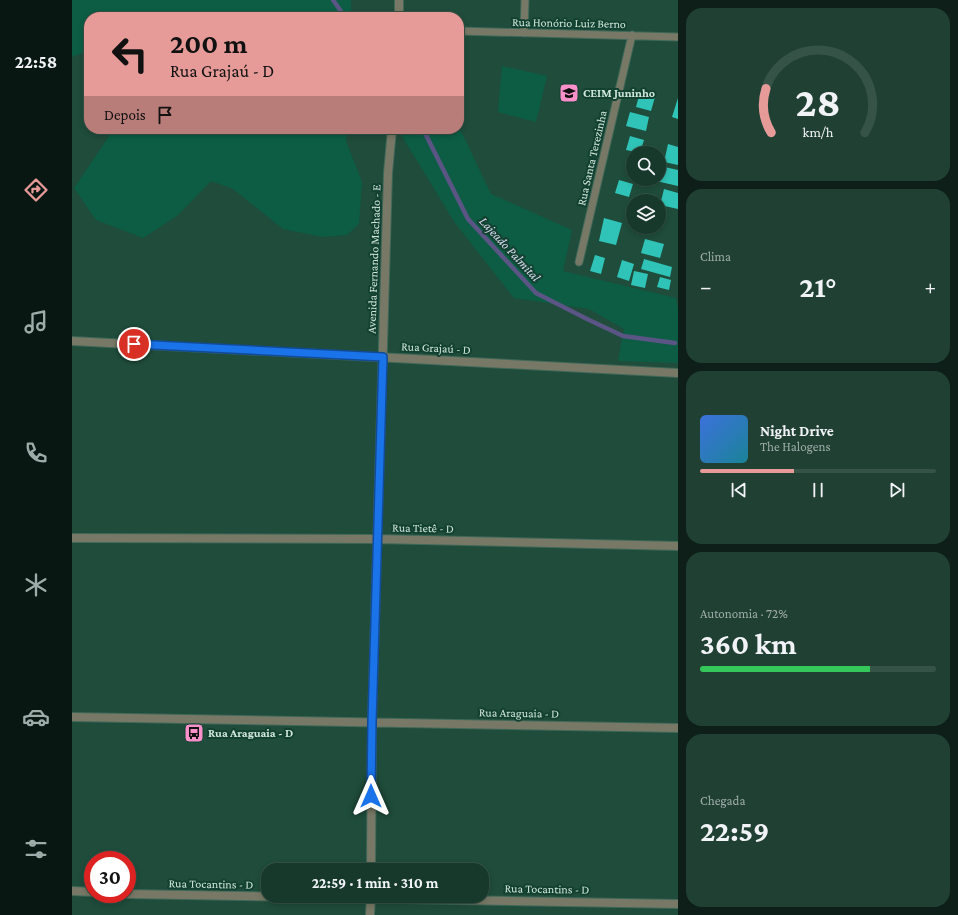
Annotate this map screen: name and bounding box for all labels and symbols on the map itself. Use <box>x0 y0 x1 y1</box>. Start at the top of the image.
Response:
street label: Rua Honório Luiz Berno <box>512 15 626 31</box>
school or university icon: CEIM Juninho <box>558 82 580 104</box>
place label: CEIM Juninho <box>583 86 655 100</box>
street label: Rua Santa Terezinha <box>574 109 610 207</box>
street label: Avenida Fernando Machado - E <box>364 184 384 334</box>
water label: Lajeado Palmital <box>476 214 544 286</box>
pin <box>117 327 151 361</box>
street label: Rua Grajaú - D <box>401 339 471 357</box>
street label: Rua Tietê - D <box>392 520 454 536</box>
street label: Rua Araguaia - D <box>479 705 559 721</box>
bus stop icon: Rua Araguaia - D <box>183 722 205 744</box>
place label: Rua Araguaia - D <box>208 726 293 740</box>
position arrow <box>350 775 392 817</box>
speed limit sign: 30 <box>84 851 136 903</box>
street label: Rua Tocantins - D <box>168 876 254 892</box>
street label: Rua Tocantins - D <box>504 881 590 897</box>

